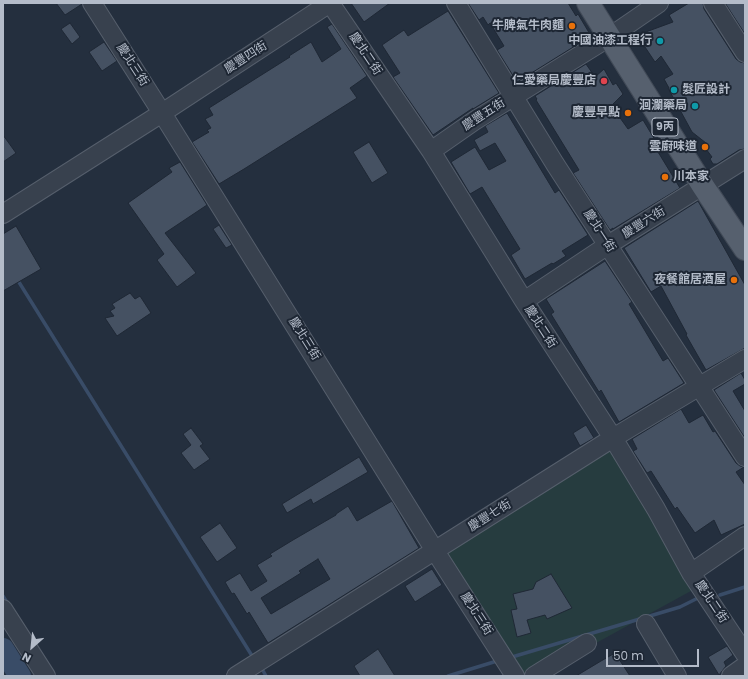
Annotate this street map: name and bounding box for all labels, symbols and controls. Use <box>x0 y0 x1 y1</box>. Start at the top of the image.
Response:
place label: 牛脾氣牛肉麵 <box>492 19 564 33</box>
marker: 牛脾氣牛肉麵 <box>567 21 577 31</box>
street label: 慶北二街 <box>346 30 384 78</box>
place label: 中國油漆工程行 <box>568 34 652 48</box>
marker: 中國油漆工程行 <box>655 36 665 46</box>
street label: 慶豐四街 <box>222 39 270 77</box>
street label: 慶北三街 <box>113 41 151 89</box>
place label: 仁愛藥局慶豐店 <box>512 74 596 88</box>
marker: 仁愛藥局慶豐店 <box>599 76 609 86</box>
place label: 髮匠設計 <box>682 83 730 97</box>
marker: 髮匠設計 <box>669 85 679 95</box>
street label: 慶豐五街 <box>460 96 508 134</box>
place label: 洄瀾藥局 <box>639 99 687 113</box>
marker: 洄瀾藥局 <box>690 101 700 111</box>
place label: 慶豐早點 <box>572 106 620 120</box>
marker: 慶豐早點 <box>623 108 633 118</box>
road number: 9丙 <box>652 118 678 136</box>
place label: 雲廚味道 <box>649 140 697 154</box>
marker: 雲廚味道 <box>700 142 710 152</box>
place label: 川本家 <box>673 170 709 184</box>
marker: 川本家 <box>660 172 670 182</box>
street label: 慶豐六街 <box>620 204 668 242</box>
street label: 慶北一街 <box>580 207 618 255</box>
place label: 夜餐館居酒屋 <box>654 273 726 287</box>
marker: 夜餐館居酒屋 <box>729 275 739 285</box>
street label: 慶北二街 <box>521 303 559 351</box>
street label: 慶北三街 <box>285 315 323 363</box>
street label: 慶豐七街 <box>466 497 514 535</box>
street label: 慶北二街 <box>692 578 730 626</box>
street label: 慶北三街 <box>457 590 495 638</box>
north arrow <box>12 627 52 667</box>
scale bar <box>608 641 701 667</box>
text: 50 m <box>613 647 644 664</box>
text: N <box>19 649 34 667</box>

